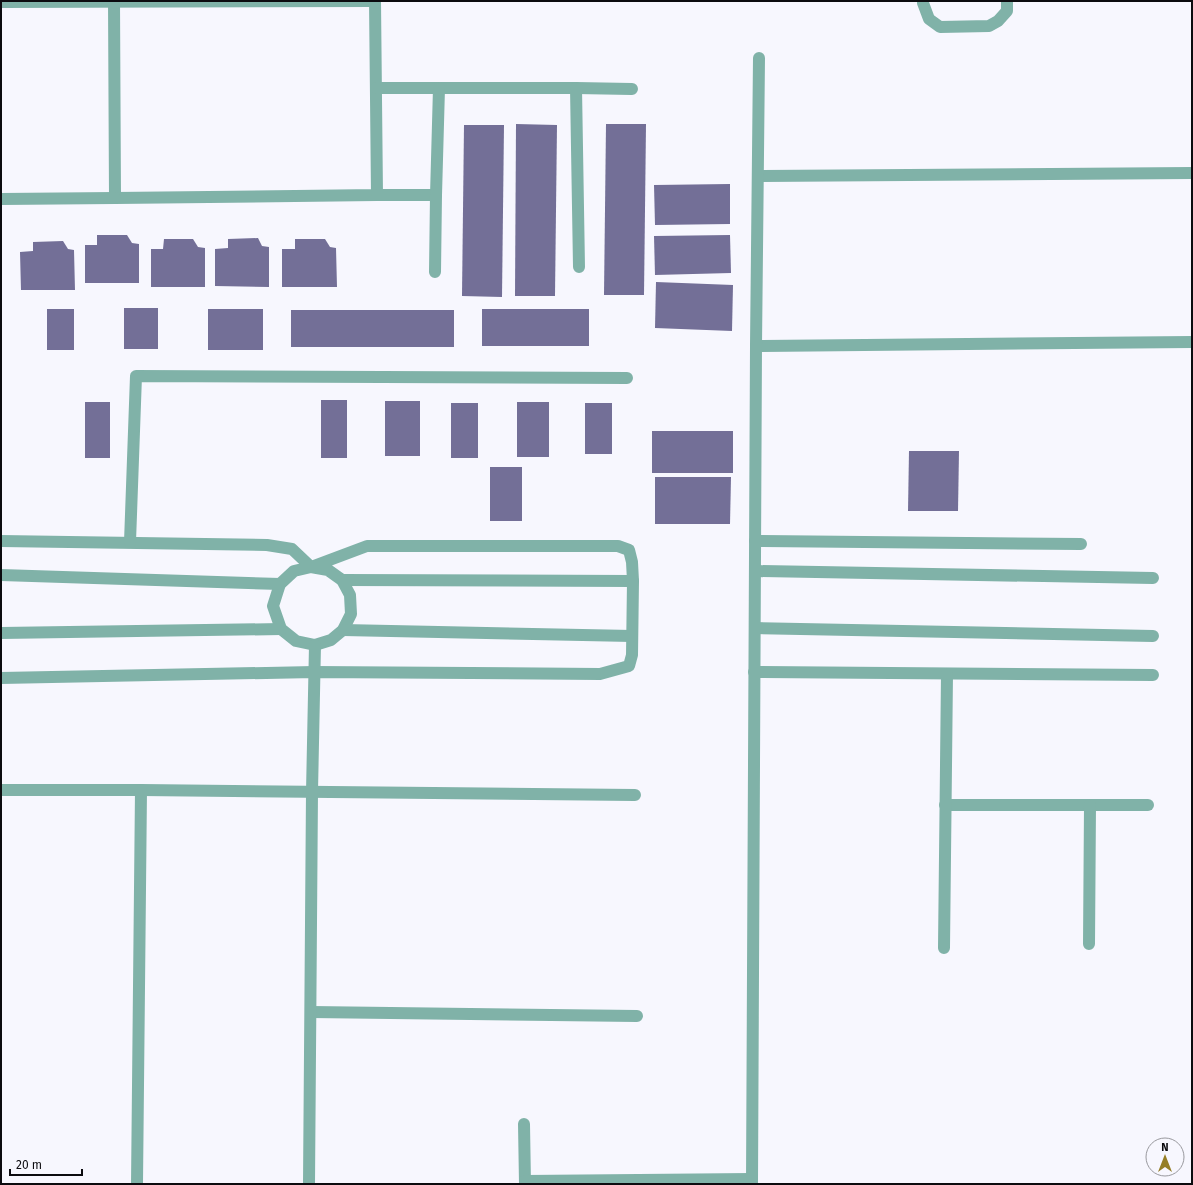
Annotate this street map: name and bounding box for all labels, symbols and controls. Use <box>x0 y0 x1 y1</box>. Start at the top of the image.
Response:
north arrow <box>1145 1137 1185 1177</box>
text: N <box>1161 1141 1169 1154</box>
scale bar <box>10 1151 82 1177</box>
text: 20 m <box>16 1158 42 1172</box>

